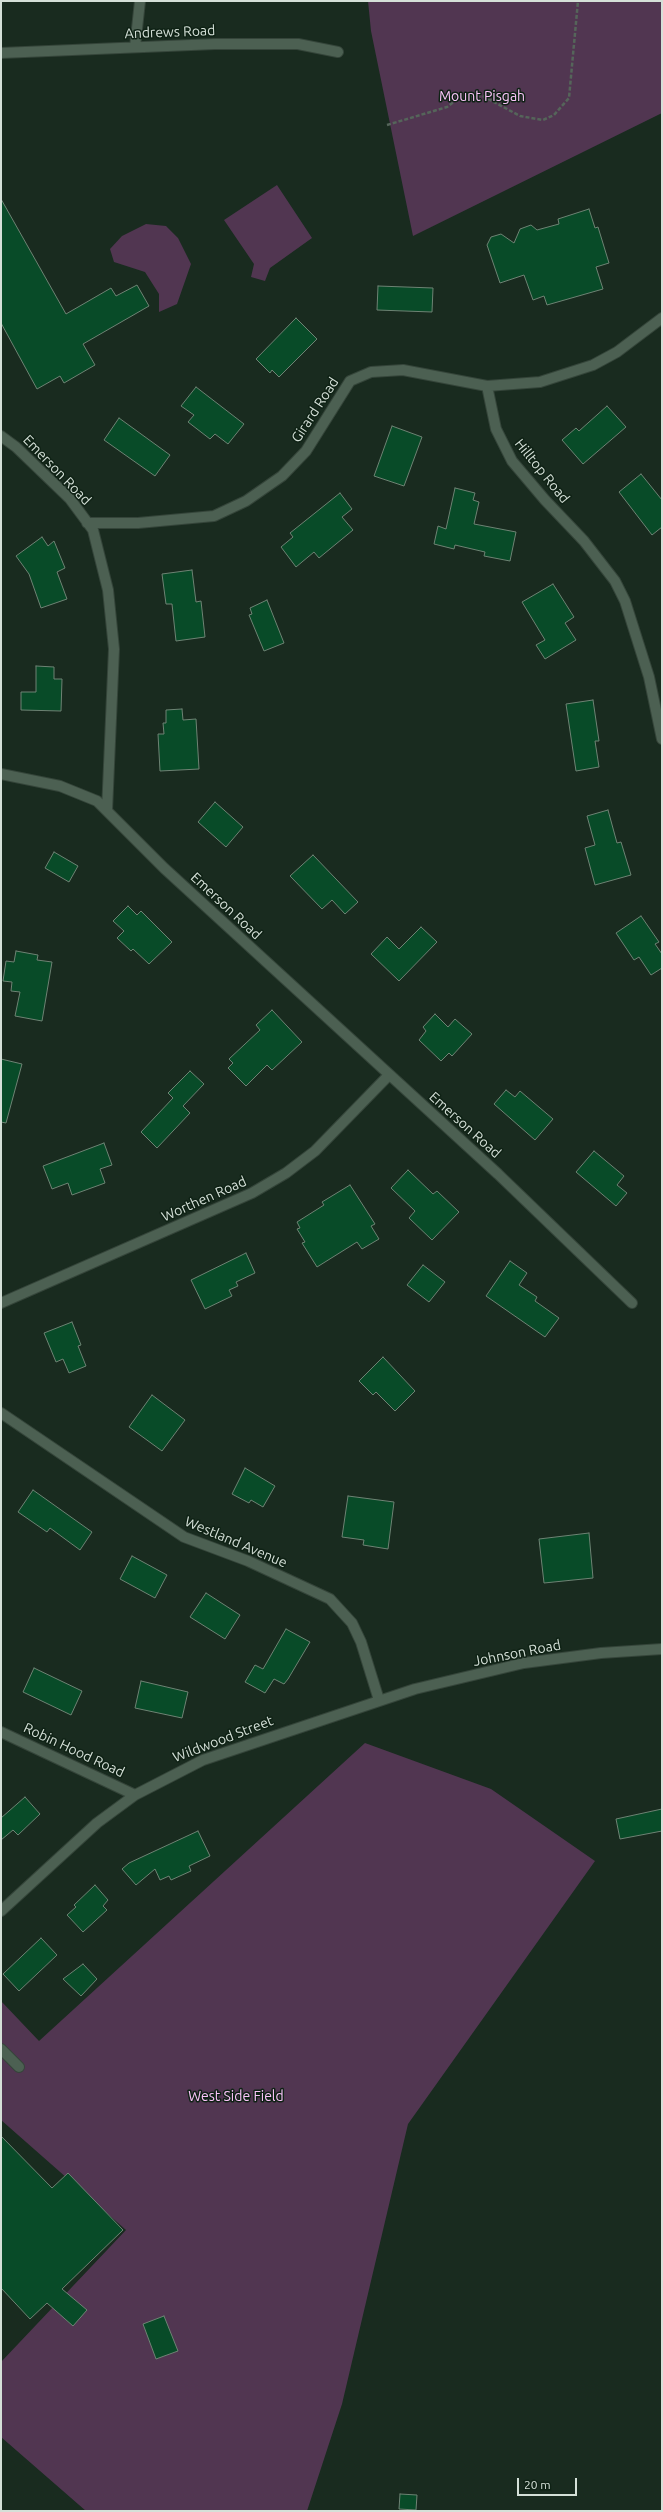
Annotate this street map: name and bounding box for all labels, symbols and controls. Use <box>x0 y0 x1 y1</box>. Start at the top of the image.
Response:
street label: Andrews Road <box>124 22 216 42</box>
park label: Mount Pisgah <box>439 88 525 104</box>
street label: Girard Road <box>288 374 342 446</box>
street label: Emerson Road <box>19 432 95 508</box>
street label: Hilltop Road <box>511 435 573 507</box>
street label: Emerson Road <box>187 869 265 943</box>
street label: Emerson Road <box>426 1088 504 1162</box>
street label: Worthen Road <box>159 1173 249 1225</box>
street label: Westland Avenue <box>182 1513 290 1571</box>
street label: Johnson Road <box>472 1636 562 1670</box>
street label: Wildwood Street <box>170 1712 276 1766</box>
street label: Robin Hood Road <box>21 1719 127 1781</box>
park label: West Side Field <box>188 2088 284 2104</box>
scale bar <box>519 2470 579 2496</box>
text: 20 m <box>524 2478 551 2491</box>

